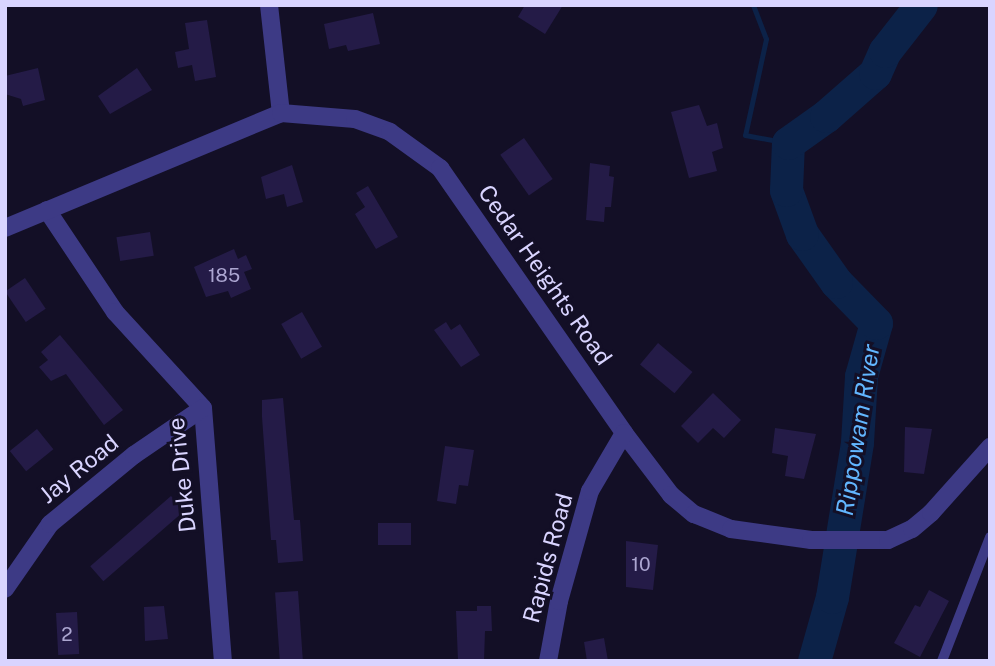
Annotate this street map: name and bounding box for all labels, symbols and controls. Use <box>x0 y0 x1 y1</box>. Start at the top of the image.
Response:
street label: Cedar Heights Road <box>472 180 618 370</box>
house number: 185 <box>208 265 240 287</box>
water label: Rippowam River <box>830 342 886 518</box>
street label: Duke Drive <box>162 416 202 534</box>
street label: Jay Road <box>34 429 124 509</box>
street label: Rapids Road <box>517 490 579 626</box>
house number: 10 <box>631 554 651 576</box>
house number: 2 <box>61 624 73 646</box>

